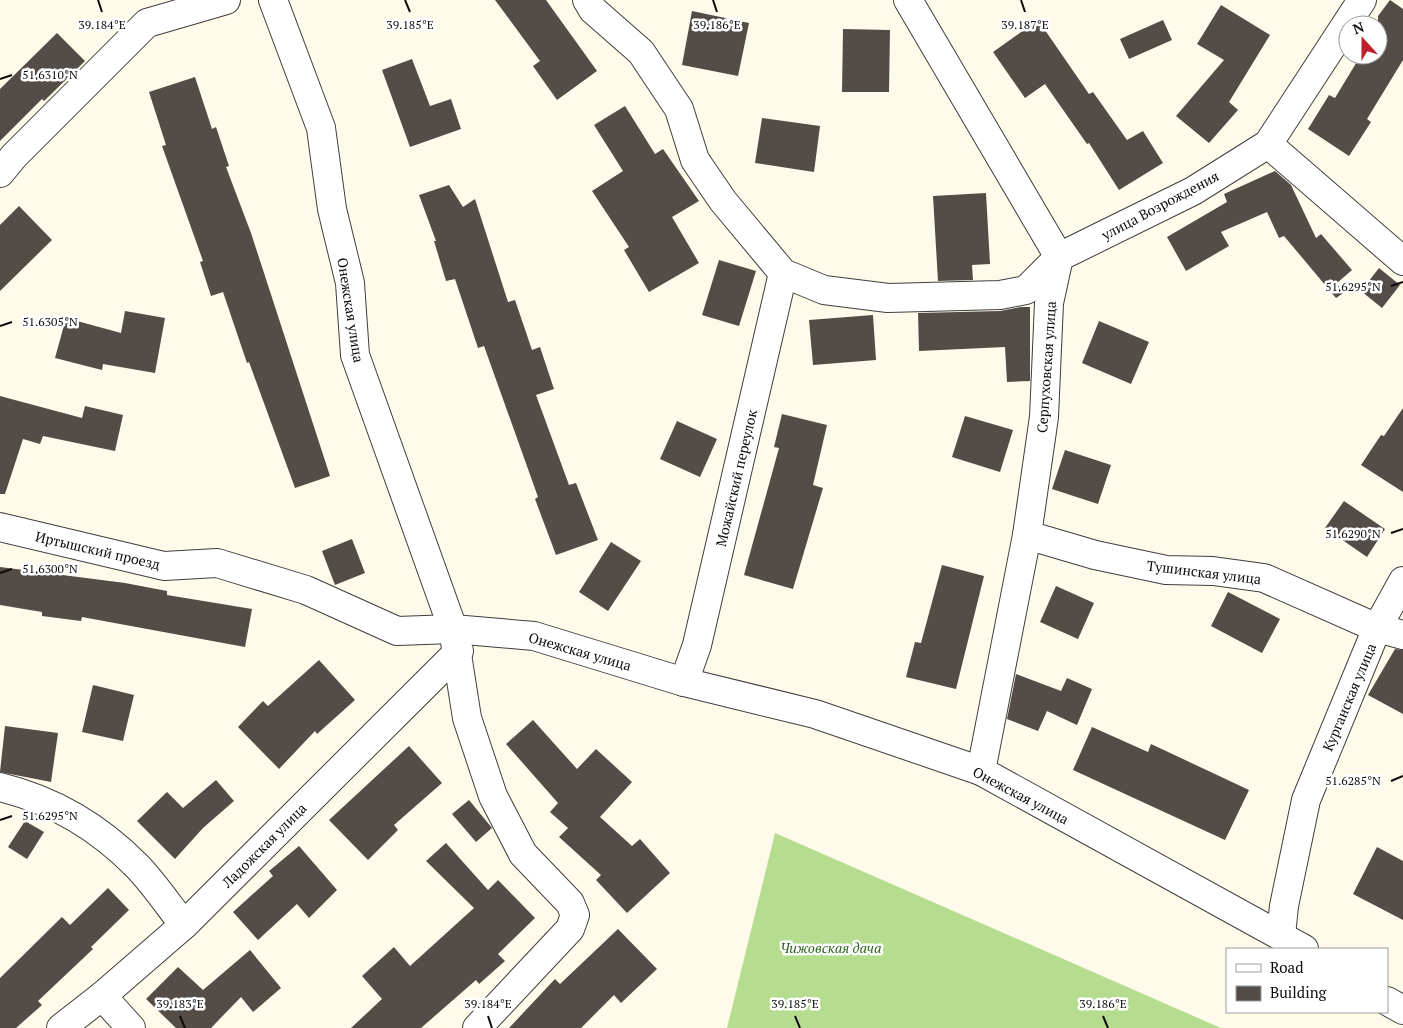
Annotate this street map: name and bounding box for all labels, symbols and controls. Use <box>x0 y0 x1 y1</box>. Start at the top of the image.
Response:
north arrow <box>1338 15 1388 65</box>
text: N <box>1350 16 1367 38</box>
text: 39.184°E <box>78 17 126 32</box>
text: 39.185°E <box>386 17 434 32</box>
text: 39.186°E <box>693 17 741 32</box>
text: 39.187°E <box>1001 17 1049 32</box>
text: 51.6310°N <box>22 67 78 82</box>
street label: улица Возрождения <box>1097 166 1222 244</box>
street label: Онежская улица <box>333 256 369 364</box>
text: 51.6295°N <box>1325 279 1381 294</box>
street label: Серпуховская улица <box>1032 300 1060 434</box>
text: 51.6305°N <box>22 314 78 329</box>
street label: Можайский переулок <box>711 407 761 548</box>
street label: Иртышский проезд <box>34 526 162 574</box>
text: 51.6290°N <box>1325 526 1381 541</box>
street label: Тушинская улица <box>1146 556 1262 588</box>
text: 51.6300°N <box>22 561 78 576</box>
street label: Онежская улица <box>526 627 634 675</box>
street label: Курганская улица <box>1318 640 1380 754</box>
street label: Онежская улица <box>970 762 1072 828</box>
text: 51.6285°N <box>1325 773 1381 788</box>
street label: Ладожская улица <box>217 799 310 892</box>
text: 51.6295°N <box>22 808 78 823</box>
park label: Чижовская дача <box>781 938 881 957</box>
legend <box>1226 948 1388 1013</box>
text: Road <box>1270 957 1303 977</box>
text: Building <box>1270 982 1328 1002</box>
text: 39.183°E <box>156 996 204 1011</box>
text: 39.184°E <box>464 996 512 1011</box>
text: 39.185°E <box>771 996 819 1011</box>
text: 39.186°E <box>1079 996 1127 1011</box>

